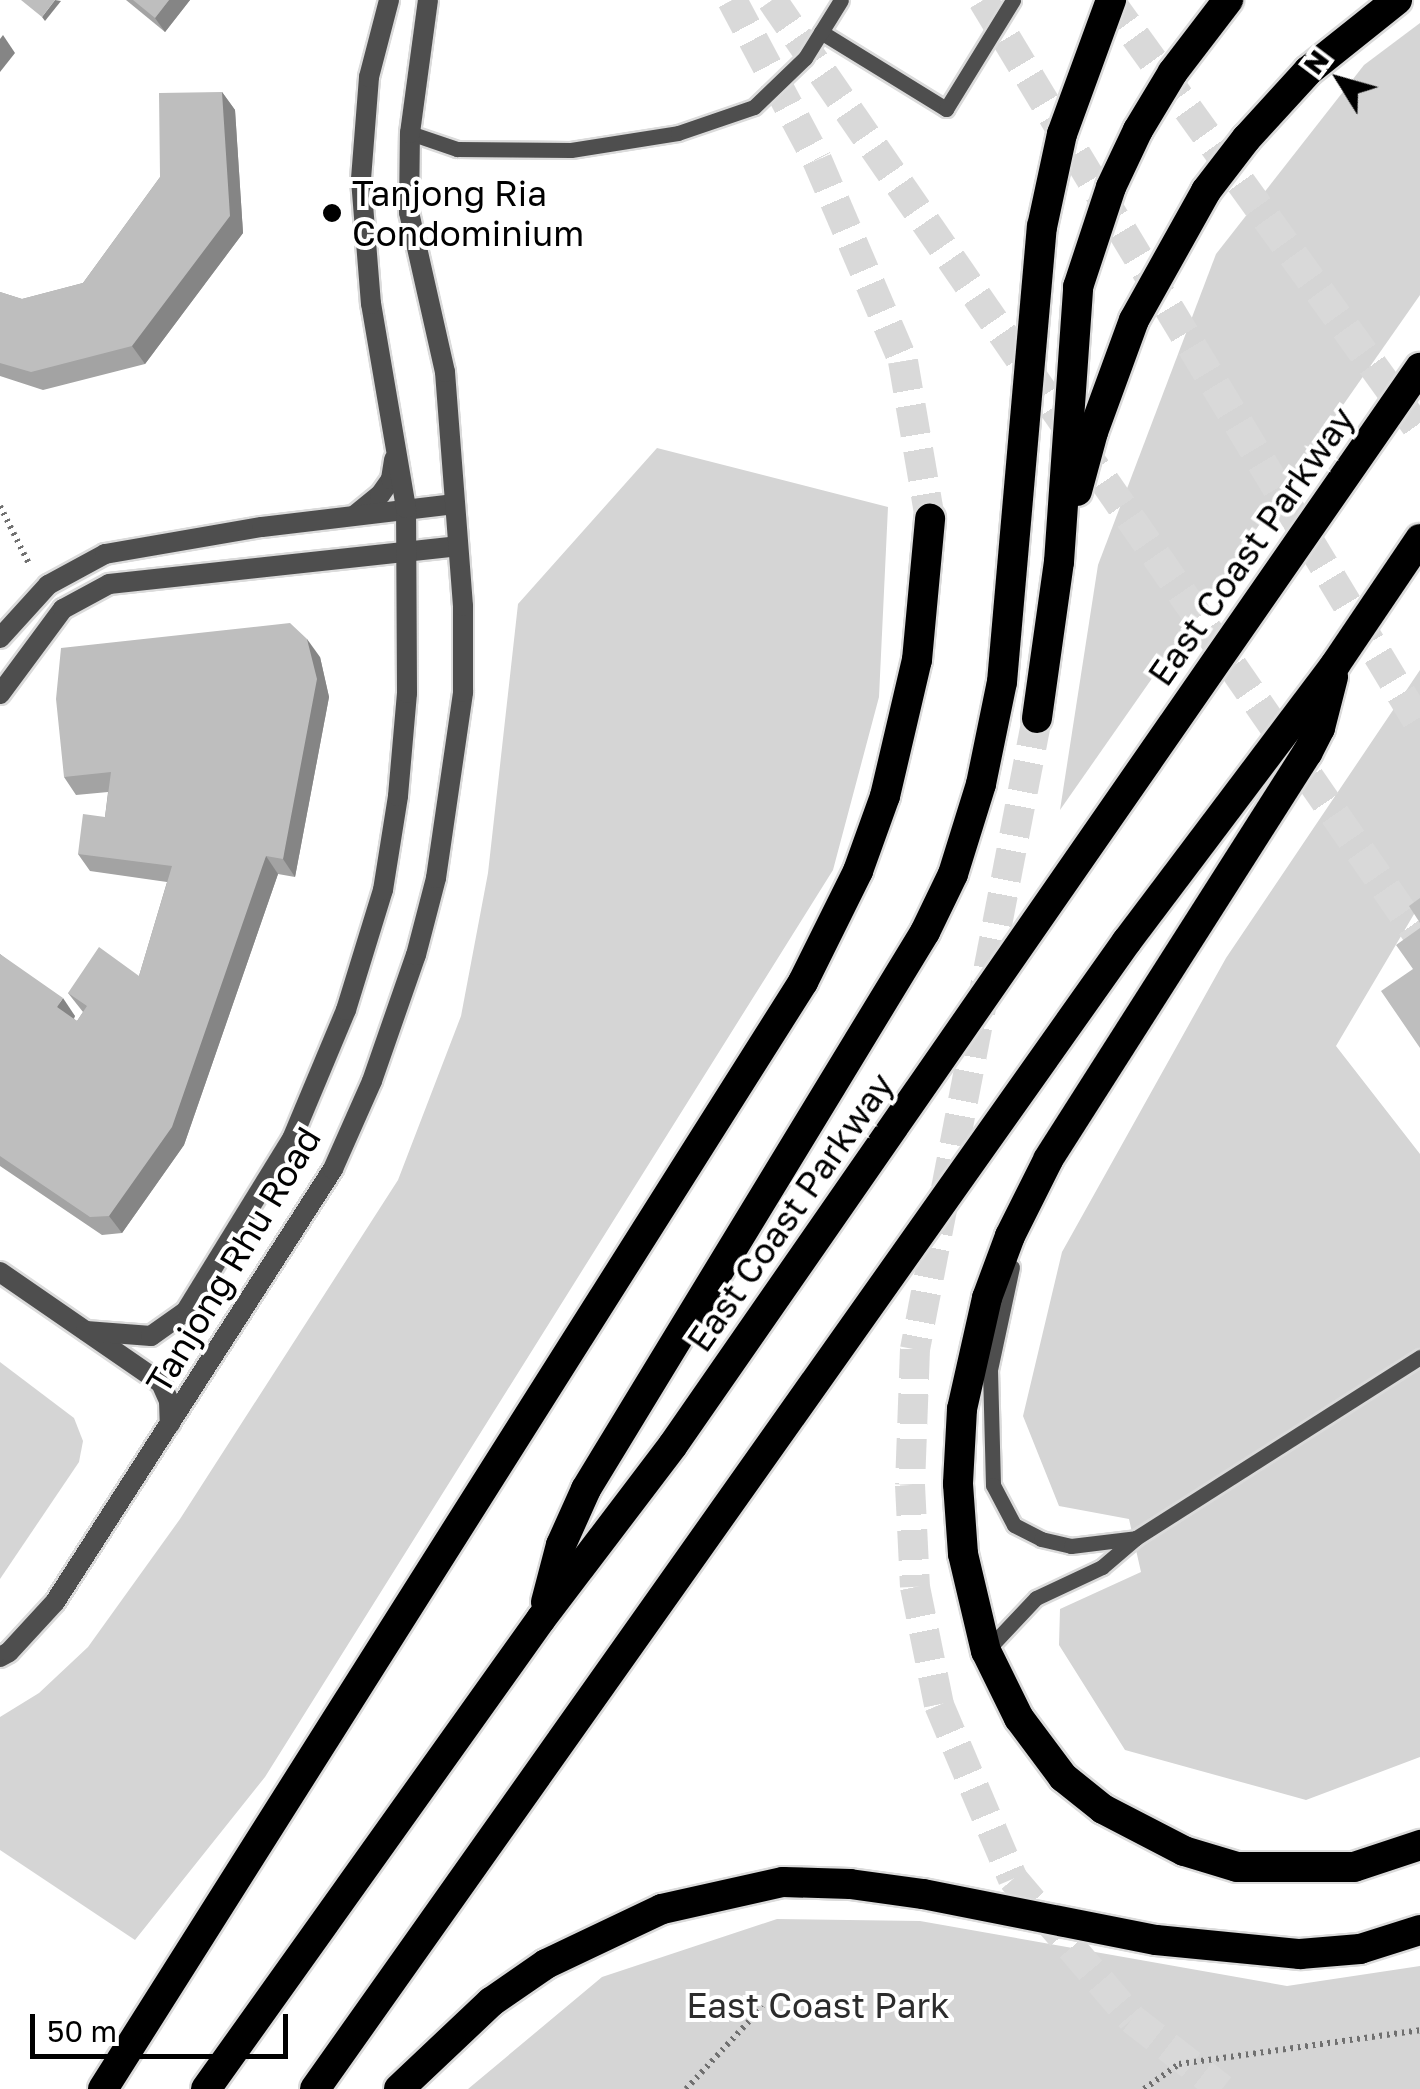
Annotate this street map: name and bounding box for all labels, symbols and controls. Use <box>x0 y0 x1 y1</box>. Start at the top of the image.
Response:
north arrow <box>1290 30 1390 130</box>
text: N <box>1296 43 1335 80</box>
place label: Tanjong Ria Condominium <box>352 172 584 254</box>
marker: Tanjong Ria Condominium <box>321 202 343 224</box>
street label: East Coast Parkway <box>1139 399 1363 693</box>
street label: East Coast Parkway <box>678 1065 902 1359</box>
street label: Tanjong Rhu Road <box>137 1119 329 1401</box>
park label: East Coast Park <box>686 1984 950 2026</box>
scale bar <box>35 1994 292 2056</box>
text: 50 m <box>47 2013 117 2049</box>

